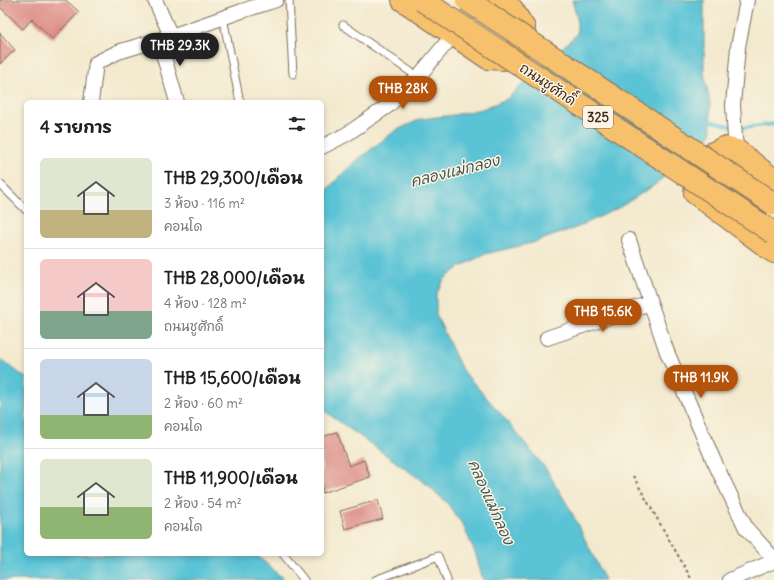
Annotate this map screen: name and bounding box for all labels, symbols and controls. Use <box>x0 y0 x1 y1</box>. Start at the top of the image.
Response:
pin: THB 29.3K <box>134 33 226 67</box>
text: THB 29.3K <box>150 37 210 54</box>
street label: ถนนชูศักดิ์ <box>516 57 581 110</box>
pin: THB 28K <box>366 76 440 110</box>
text: THB 28K <box>378 80 428 97</box>
road number: 325 <box>583 106 613 128</box>
icon: filters <box>286 113 308 135</box>
text: 4 รายการ <box>40 116 112 138</box>
water label: คลองแม่กลอง <box>408 150 503 191</box>
text: THB 29,300/เดือน <box>164 167 303 189</box>
icon: home <box>72 174 120 222</box>
text: 3 ห้อง · 116 m² <box>164 195 245 212</box>
text: คอนโด <box>164 218 202 235</box>
text: THB 28,000/เดือน <box>164 267 305 289</box>
icon: home <box>72 275 120 323</box>
text: 4 ห้อง · 128 m² <box>164 295 247 312</box>
pin: THB 15.6K <box>557 299 649 333</box>
text: THB 15.6K <box>574 303 632 320</box>
text: ถนนชูศักดิ์ <box>164 318 224 335</box>
pin: THB 11.9K <box>655 365 747 399</box>
text: THB 15,600/เดือน <box>164 367 301 389</box>
text: THB 11.9K <box>673 369 729 386</box>
icon: home <box>72 375 120 423</box>
text: 2 ห้อง · 60 m² <box>164 395 243 412</box>
text: คอนโด <box>164 418 202 435</box>
water label: คลองแม่กลอง <box>464 456 519 549</box>
text: THB 11,900/เดือน <box>164 467 298 489</box>
icon: home <box>72 475 120 523</box>
text: 2 ห้อง · 54 m² <box>164 495 242 512</box>
text: คอนโด <box>164 518 202 535</box>

